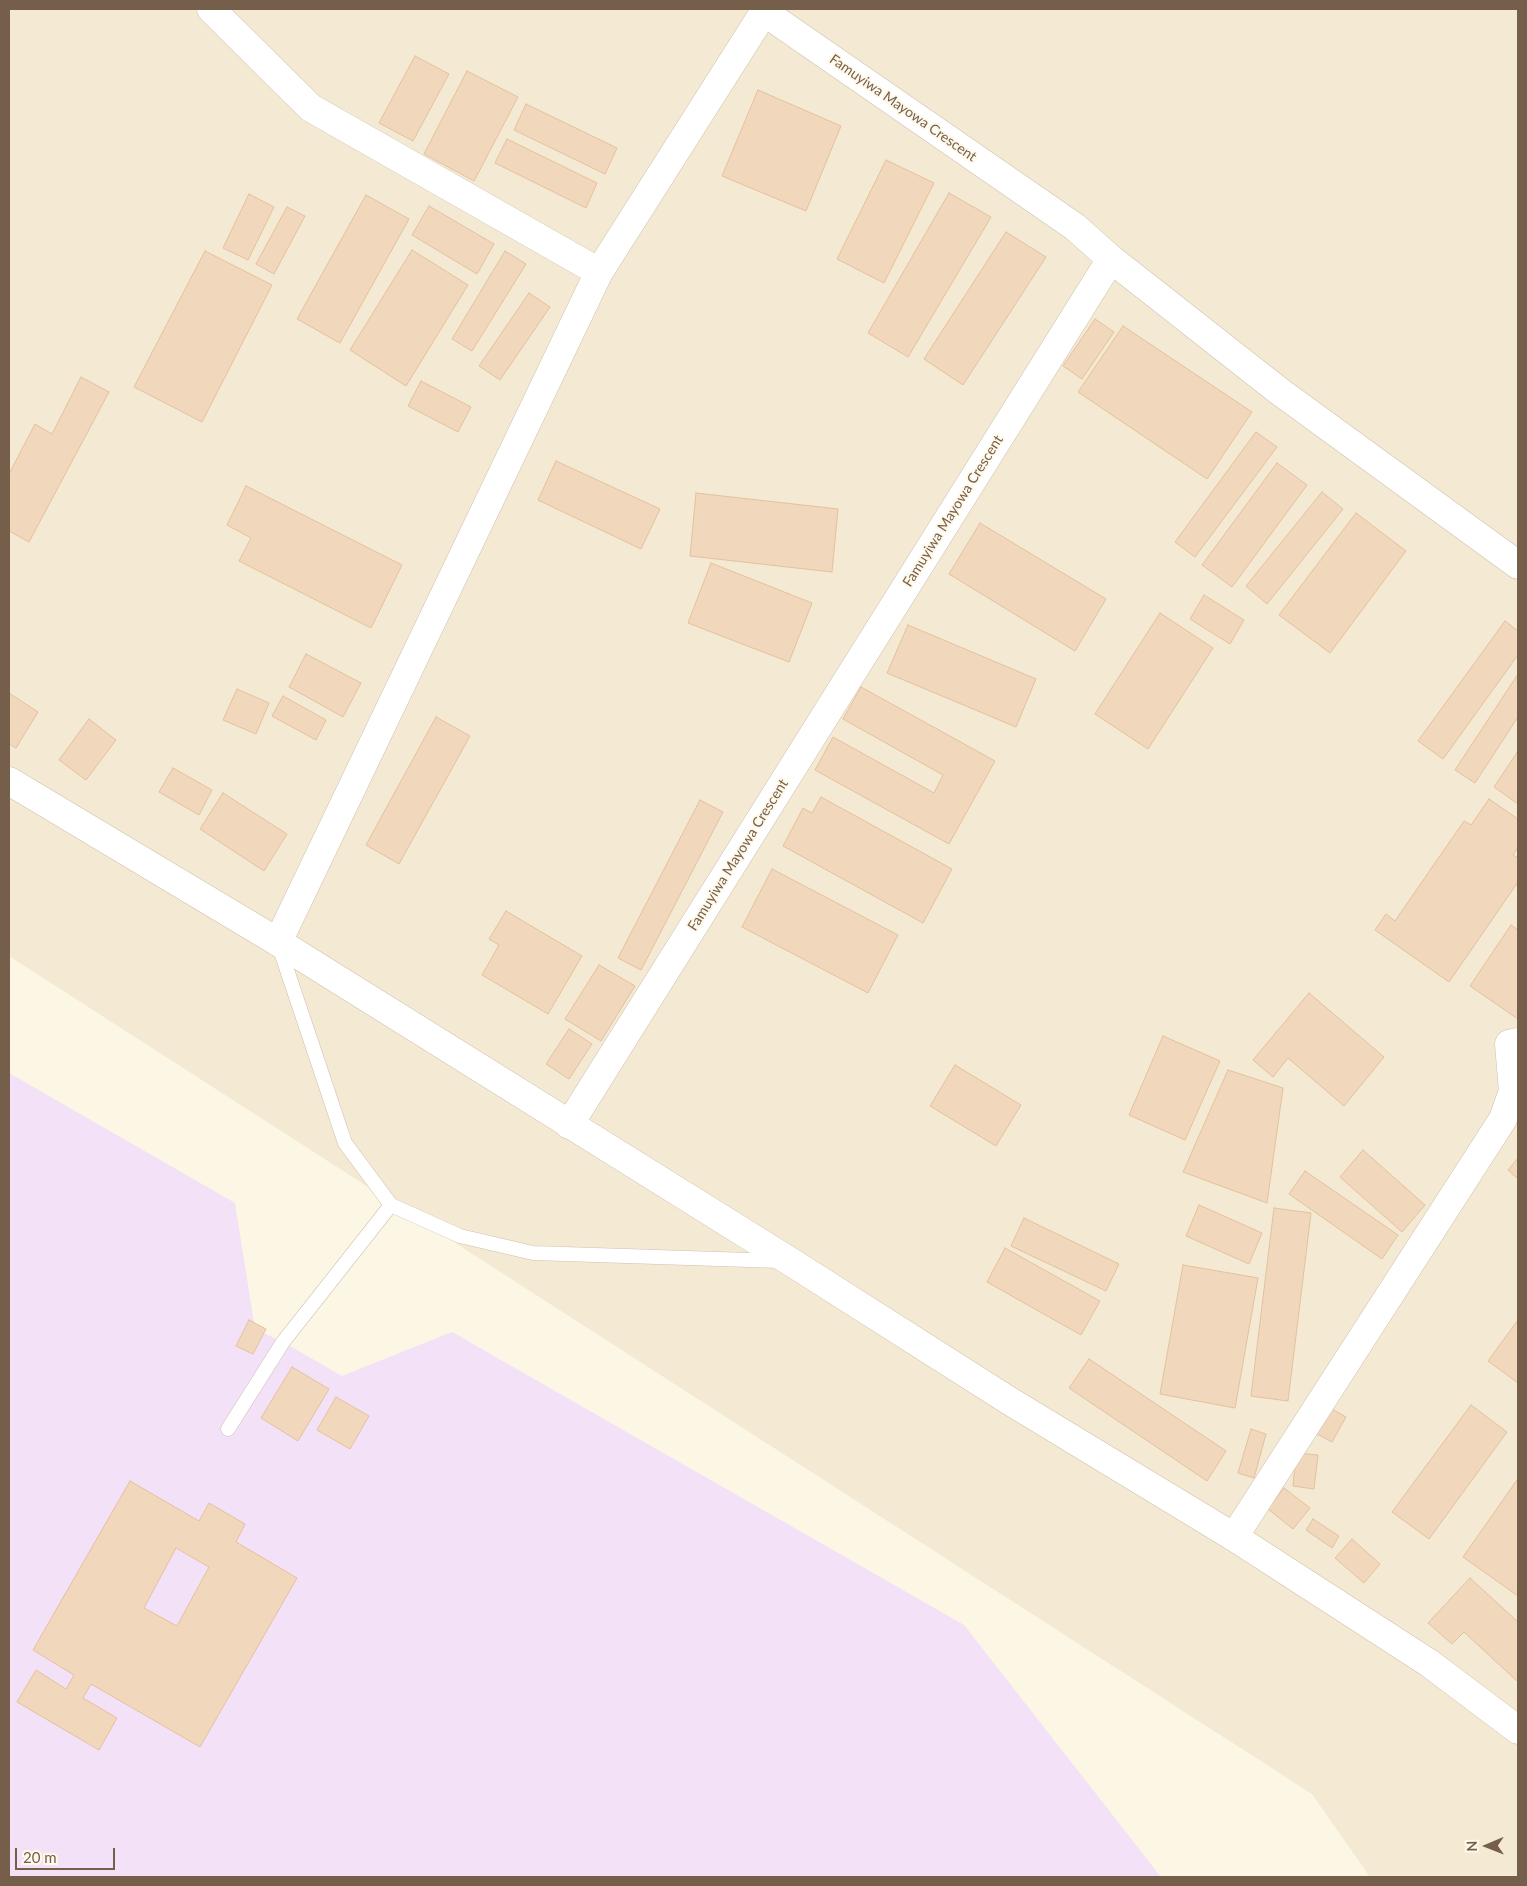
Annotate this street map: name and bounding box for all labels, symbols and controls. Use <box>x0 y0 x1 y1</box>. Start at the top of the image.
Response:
street label: Famuyiwa Mayowa Crescent <box>826 51 980 165</box>
street label: Famuyiwa Mayowa Crescent <box>899 432 1007 590</box>
street label: Famuyiwa Mayowa Crescent <box>684 776 792 934</box>
north arrow <box>1462 1821 1512 1871</box>
scale bar <box>18 1838 118 1870</box>
text: N <box>1463 1841 1480 1852</box>
text: 20 m <box>23 1848 57 1866</box>

